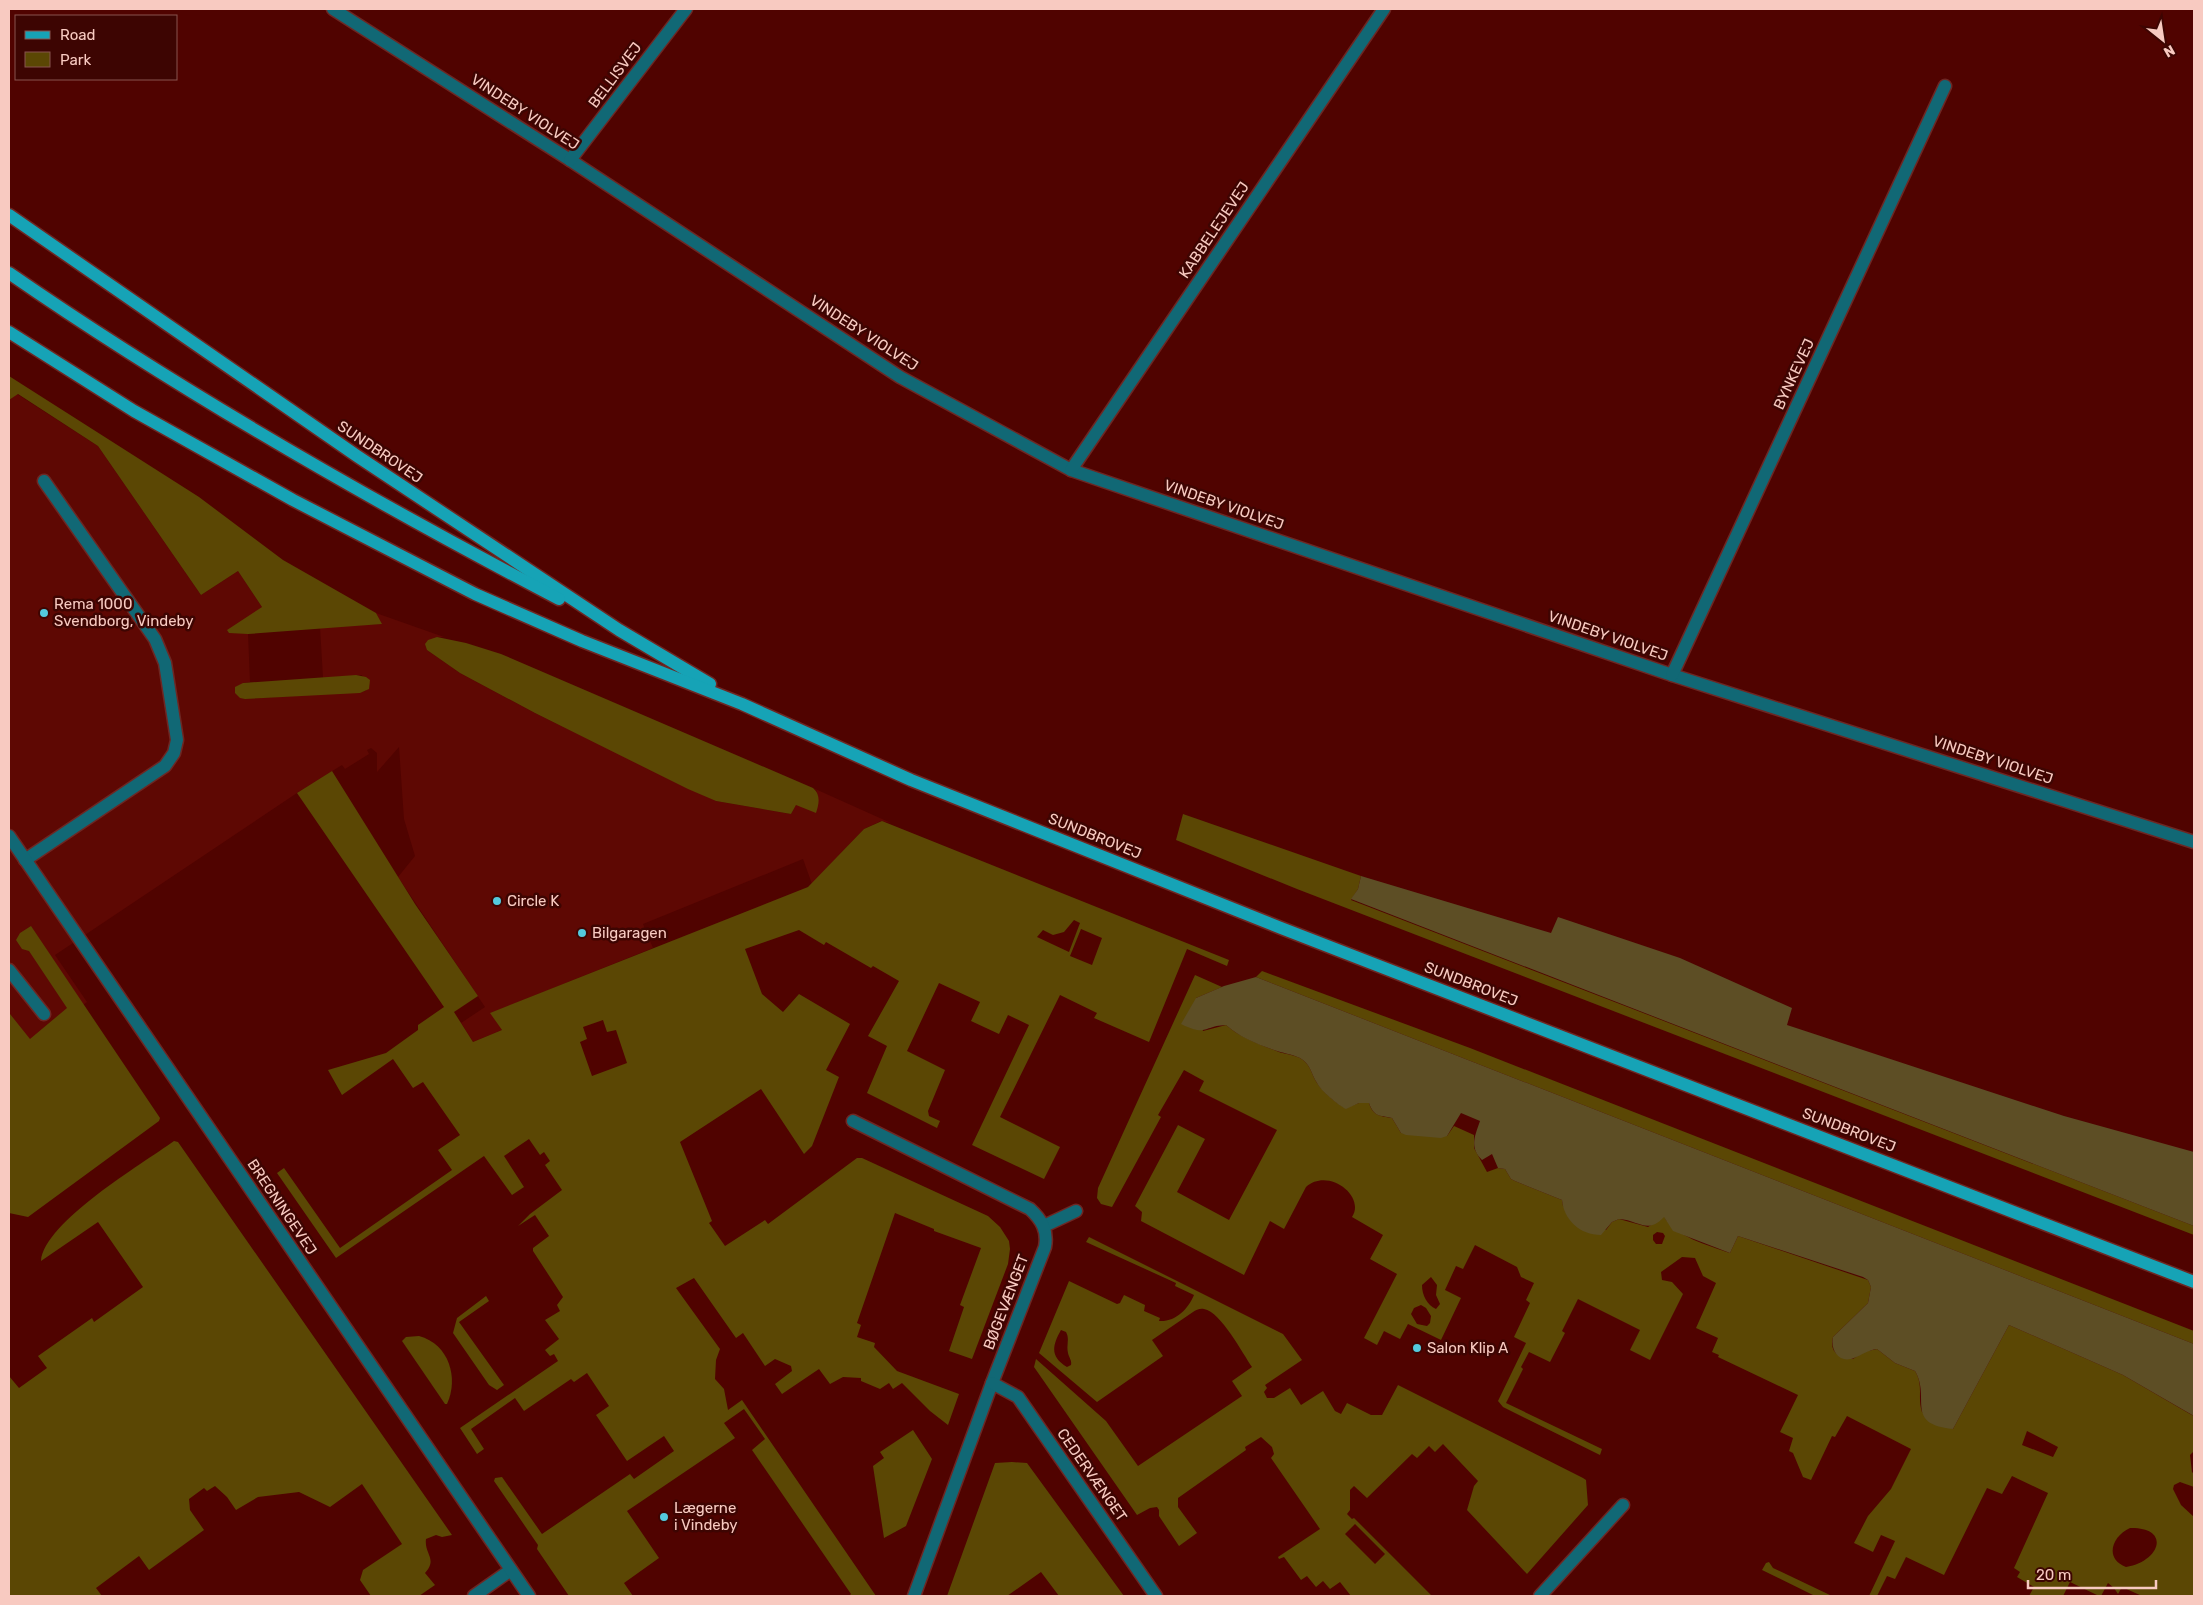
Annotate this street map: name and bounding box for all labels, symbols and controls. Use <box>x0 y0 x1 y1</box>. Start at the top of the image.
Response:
legend <box>15 15 178 80</box>
north arrow <box>2138 15 2188 65</box>
text: Road <box>60 26 96 44</box>
street label: BELLISVEJ <box>584 39 646 111</box>
text: N <box>2161 41 2178 61</box>
text: Park <box>60 51 91 69</box>
street label: VINDEBY VIOLVEJ <box>467 70 583 154</box>
street label: KABBELEJEVEJ <box>1175 178 1253 282</box>
street label: VINDEBY VIOLVEJ <box>806 291 922 375</box>
street label: BYNKEVEJ <box>1770 336 1818 412</box>
street label: SUNDBROVEJ <box>334 417 426 487</box>
street label: VINDEBY VIOLVEJ <box>1162 476 1286 534</box>
place label: Rema 1000 Svendborg, Vindeby <box>54 595 193 630</box>
marker: Rema 1000 Svendborg, Vindeby <box>38 607 50 619</box>
street label: VINDEBY VIOLVEJ <box>1546 607 1670 665</box>
street label: VINDEBY VIOLVEJ <box>1931 732 2055 788</box>
street label: SUNDBROVEJ <box>1046 809 1144 863</box>
place label: Circle K <box>507 892 559 910</box>
marker: Circle K <box>491 895 503 907</box>
place label: Bilgaragen <box>592 924 667 942</box>
marker: Bilgaragen <box>576 927 588 939</box>
street label: SUNDBROVEJ <box>1422 958 1520 1010</box>
street label: SUNDBROVEJ <box>1800 1104 1898 1156</box>
street label: BREGNINGEVEJ <box>243 1156 321 1258</box>
street label: BØGEVÆNGET <box>980 1251 1033 1352</box>
place label: Salon Klip A <box>1427 1339 1508 1357</box>
marker: Salon Klip A <box>1411 1342 1423 1354</box>
street label: CEDERVÆNGET <box>1053 1425 1131 1525</box>
place label: Lægerne i Vindeby <box>674 1499 738 1534</box>
marker: Lægerne i Vindeby <box>658 1511 670 1523</box>
scale bar <box>2028 1558 2156 1590</box>
text: 20 m <box>2036 1566 2071 1584</box>

